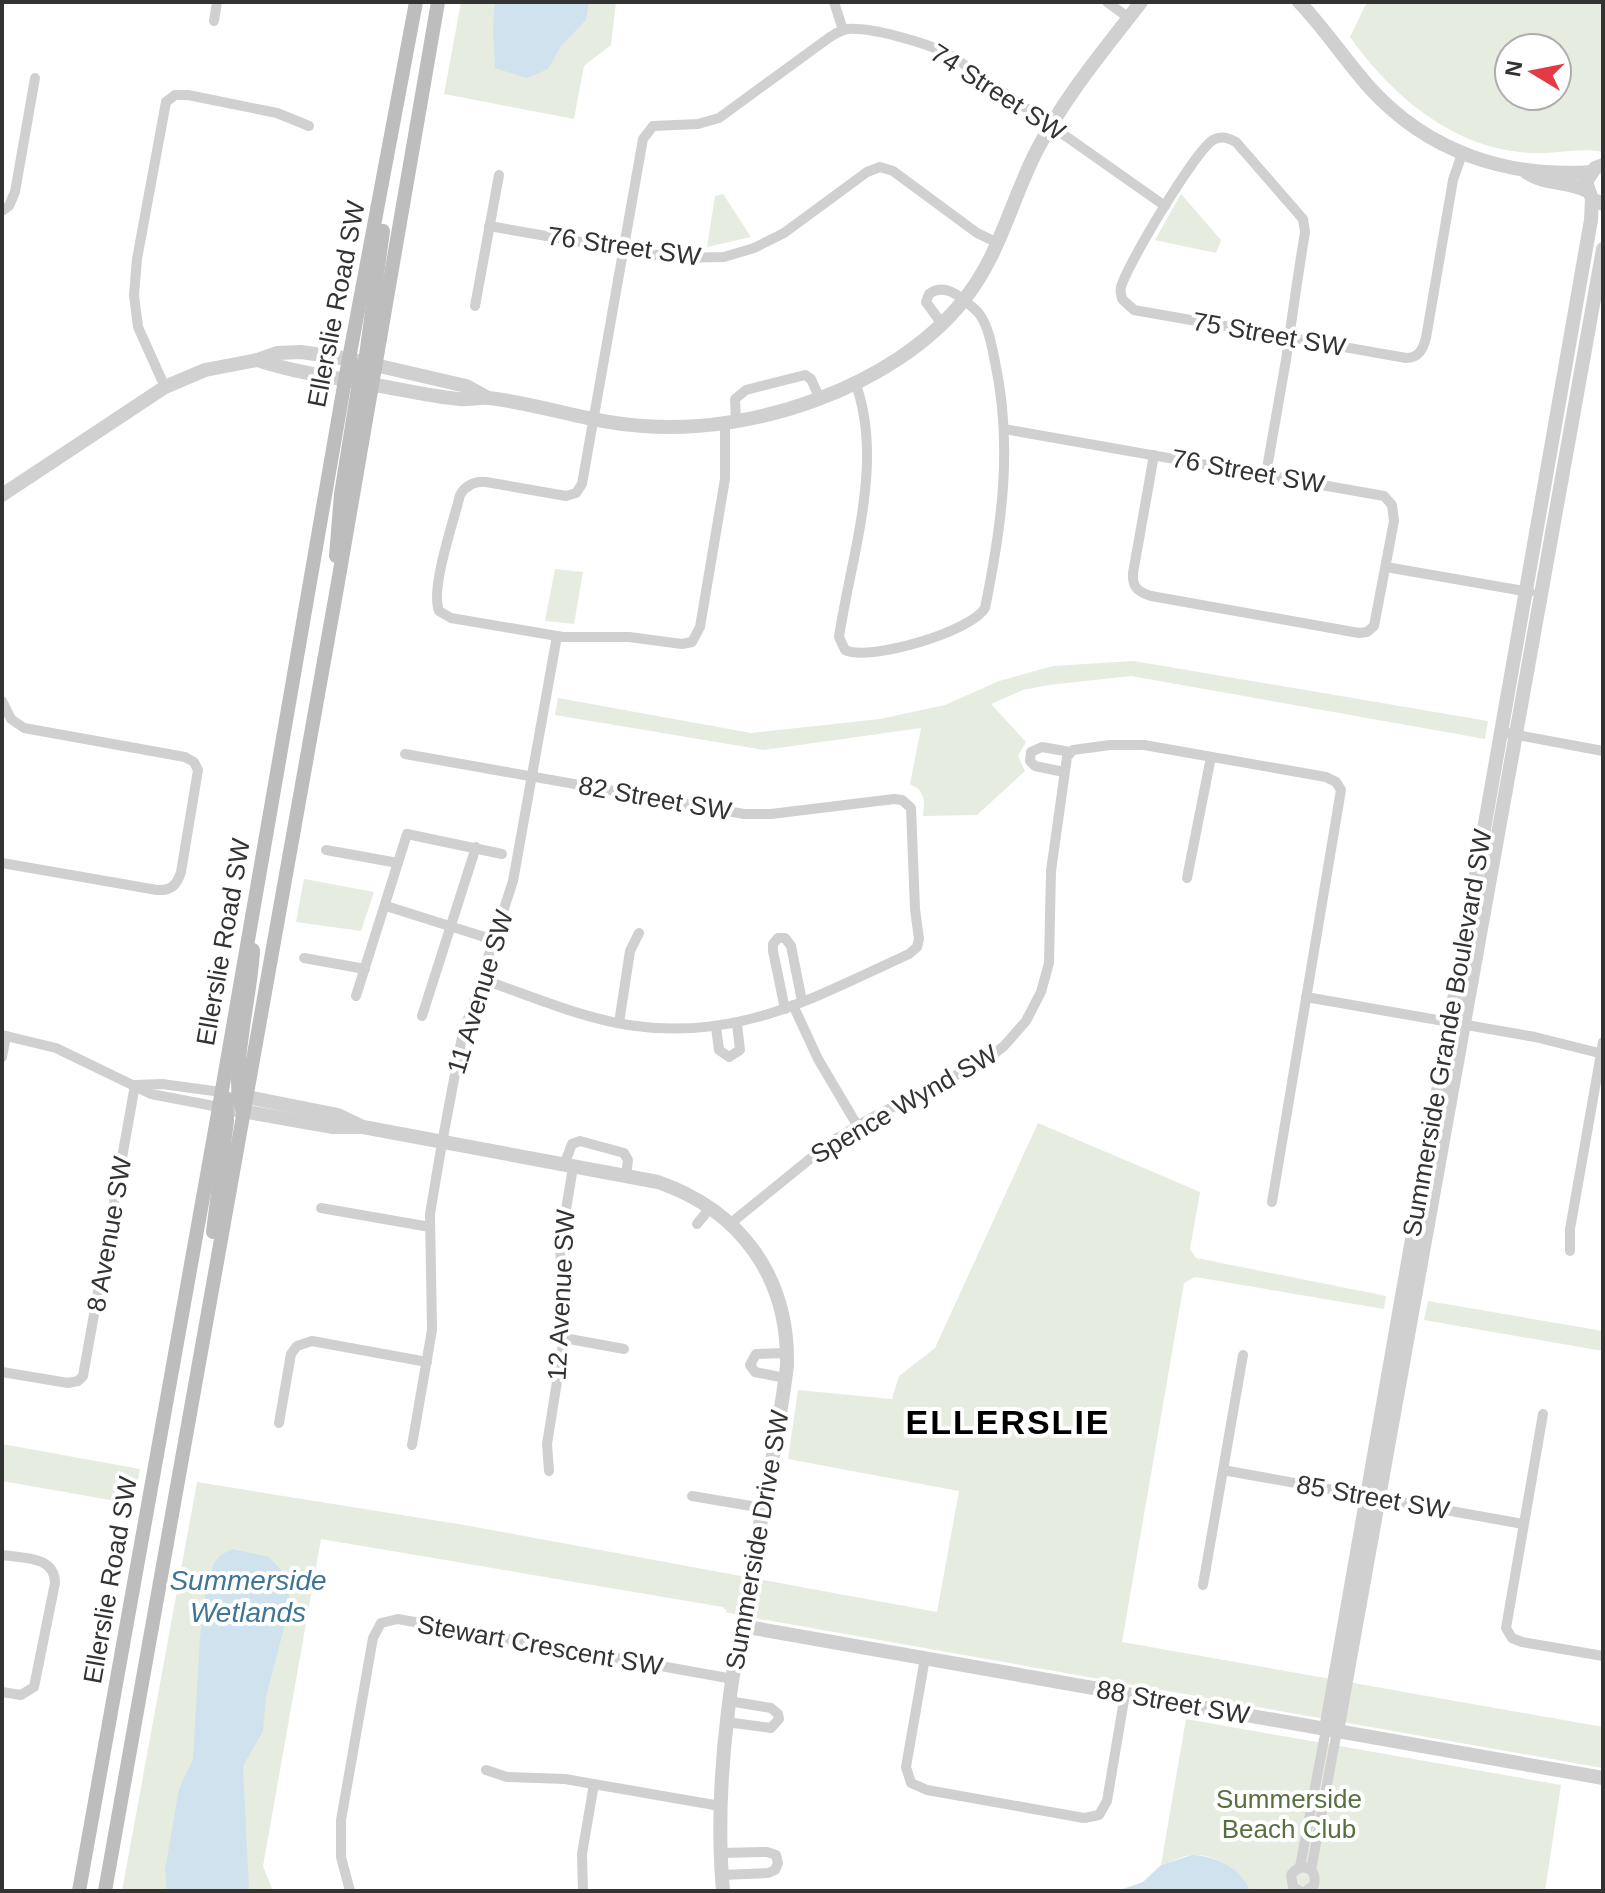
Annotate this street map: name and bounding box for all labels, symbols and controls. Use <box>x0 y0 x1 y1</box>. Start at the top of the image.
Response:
north arrow <box>1493 32 1573 112</box>
street label: 74 Street SW <box>925 37 1071 147</box>
text: N <box>1500 59 1527 79</box>
street label: Ellerslie Road SW <box>301 198 371 410</box>
street label: 76 Street SW <box>545 220 703 272</box>
street label: 75 Street SW <box>1190 306 1348 362</box>
street label: 76 Street SW <box>1169 443 1327 499</box>
street label: 82 Street SW <box>576 770 734 826</box>
street label: Summerside Grande Boulevard SW <box>1396 826 1498 1239</box>
street label: Ellerslie Road SW <box>190 836 256 1048</box>
street label: 11 Avenue SW <box>441 906 519 1077</box>
street label: Spence Wynd SW <box>805 1038 1003 1170</box>
street label: 8 Avenue SW <box>81 1154 137 1314</box>
street label: 12 Avenue SW <box>542 1208 580 1381</box>
district label: ELLERSLIE <box>905 1403 1111 1441</box>
street label: Summerside Drive SW <box>719 1407 795 1672</box>
street label: 85 Street SW <box>1294 1469 1452 1525</box>
street label: Ellerslie Road SW <box>77 1474 143 1686</box>
water label: Summerside Wetlands <box>169 1565 327 1628</box>
street label: Stewart Crescent SW <box>415 1609 665 1681</box>
street label: 88 Street SW <box>1094 1674 1252 1730</box>
park label: Summerside Beach Club <box>1216 1784 1362 1844</box>

